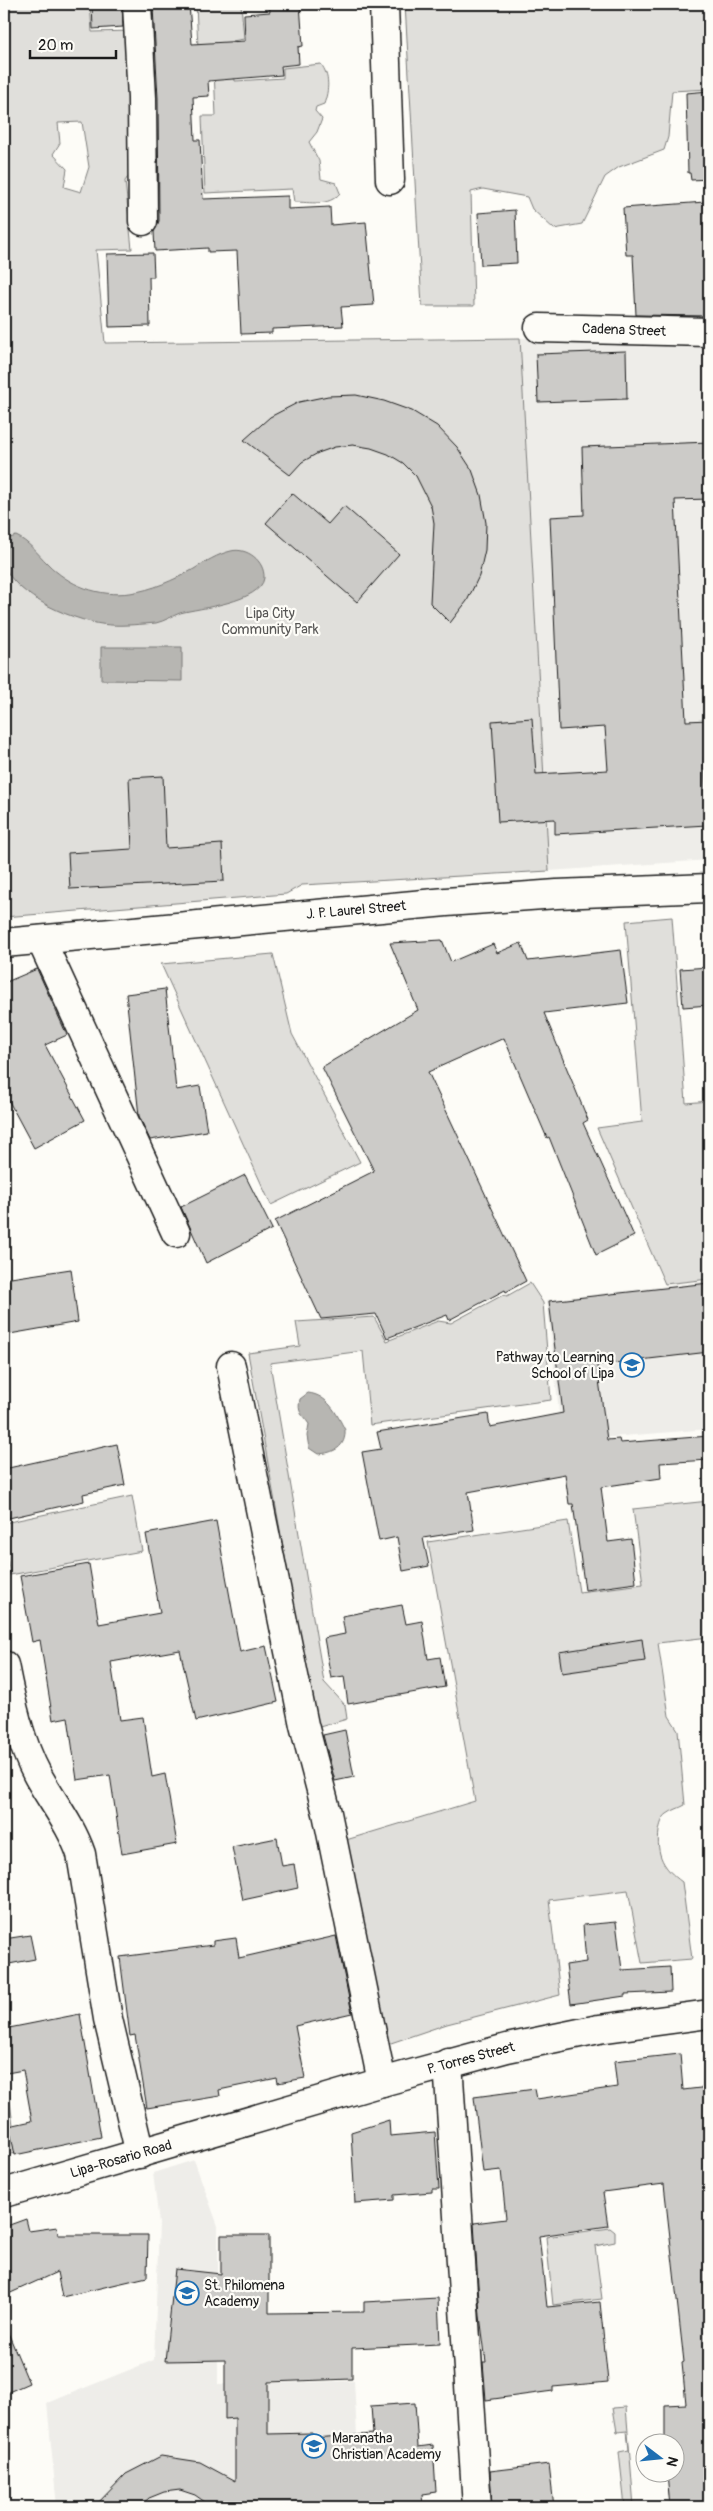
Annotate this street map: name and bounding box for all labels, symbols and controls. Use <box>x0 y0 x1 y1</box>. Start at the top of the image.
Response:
scale bar <box>30 28 116 60</box>
text: 20 m <box>38 36 73 55</box>
street label: Cadena Street <box>582 320 667 340</box>
park label: Lipa City Community Park <box>221 605 319 638</box>
street label: J. P. Laurel Street <box>305 897 407 923</box>
place label: Pathway to Learning School of Lipa <box>496 1349 614 1382</box>
school or university icon: Pathway to Learning School of Lipa <box>619 1352 645 1378</box>
street label: P. Torres Street <box>425 2038 517 2078</box>
street label: Lipa-Rosario Road <box>68 2136 174 2182</box>
place label: St. Philomena Academy <box>204 2277 285 2310</box>
school or university icon: St. Philomena Academy <box>174 2280 200 2306</box>
place label: Maranatha Christian Academy <box>332 2430 441 2463</box>
school or university icon: Maranatha Christian Academy <box>301 2433 327 2459</box>
north arrow <box>636 2434 686 2484</box>
text: N <box>663 2455 681 2468</box>

